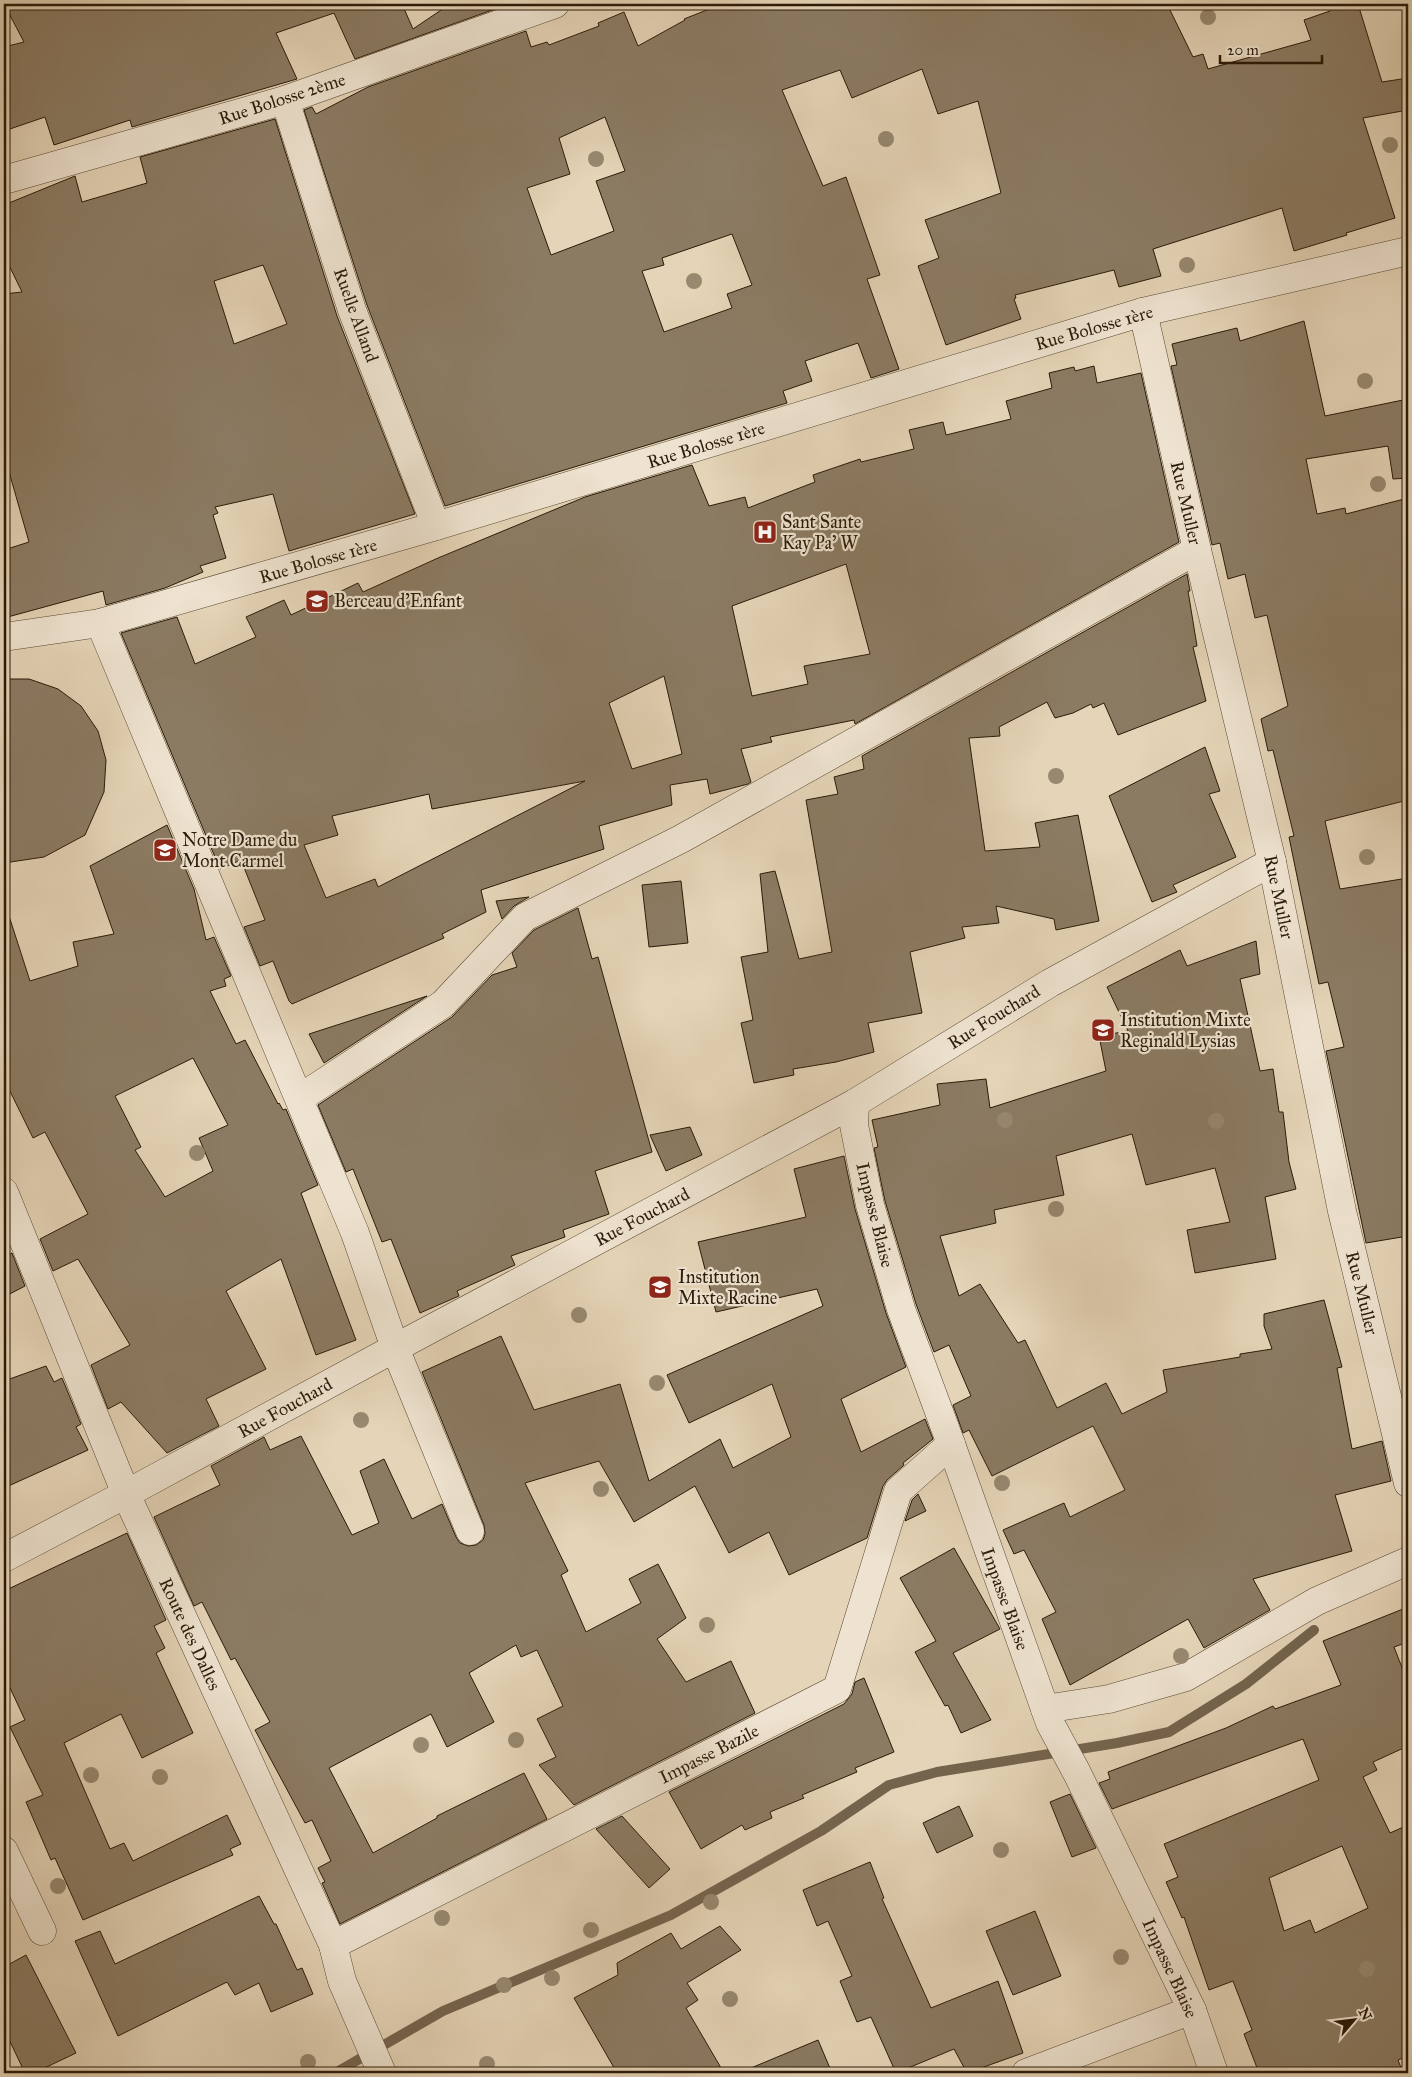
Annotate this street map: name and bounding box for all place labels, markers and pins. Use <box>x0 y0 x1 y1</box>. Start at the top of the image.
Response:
place label: Sant Sante Kay Pa' W <box>782 511 861 554</box>
hospital icon: Sant Sante Kay Pa' W <box>752 519 778 545</box>
school or university icon: Berceau d'Enfant <box>304 588 330 614</box>
place label: Berceau d'Enfant <box>334 590 463 612</box>
place label: Notre Dame du Mont Carmel <box>182 829 298 872</box>
school or university icon: Notre Dame du Mont Carmel <box>152 837 178 863</box>
place label: Institution Mixte Reginald Lysias <box>1120 1009 1251 1053</box>
school or university icon: Institution Mixte Reginald Lysias <box>1090 1017 1116 1043</box>
place label: Institution Mixte Racine <box>678 1266 777 1309</box>
school or university icon: Institution Mixte Racine <box>647 1274 673 1300</box>

